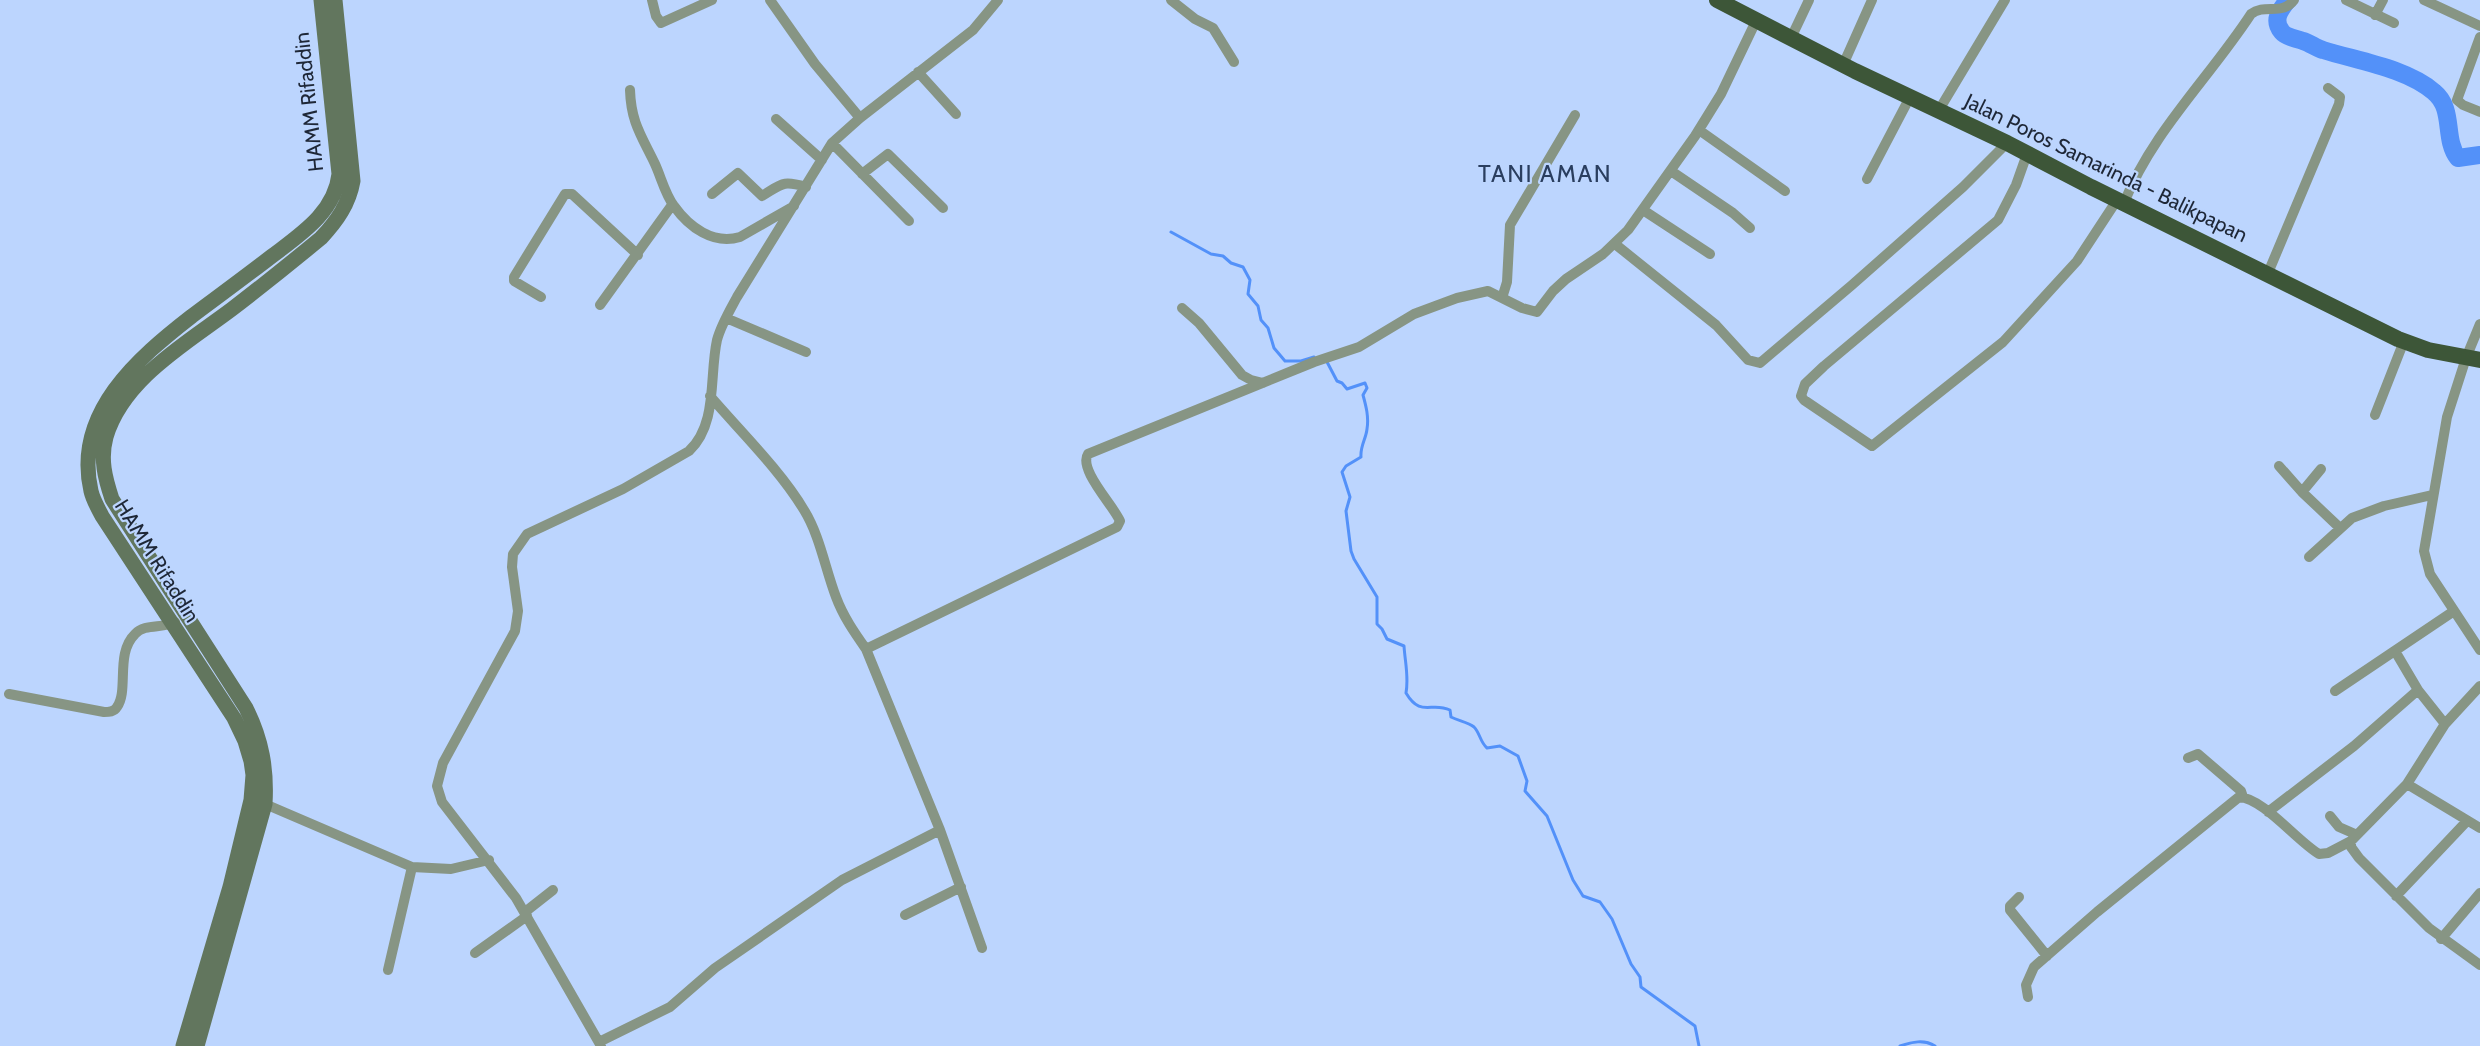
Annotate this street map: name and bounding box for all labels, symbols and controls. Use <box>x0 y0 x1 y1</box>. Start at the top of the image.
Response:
street label: HAMM Rifaddin <box>289 31 328 173</box>
street label: Jalan Poros Samarinda - Balikpapan <box>1960 88 2252 247</box>
district label: TANI AMAN <box>1478 159 1612 188</box>
street label: HAMM Rifaddin <box>110 495 205 627</box>

